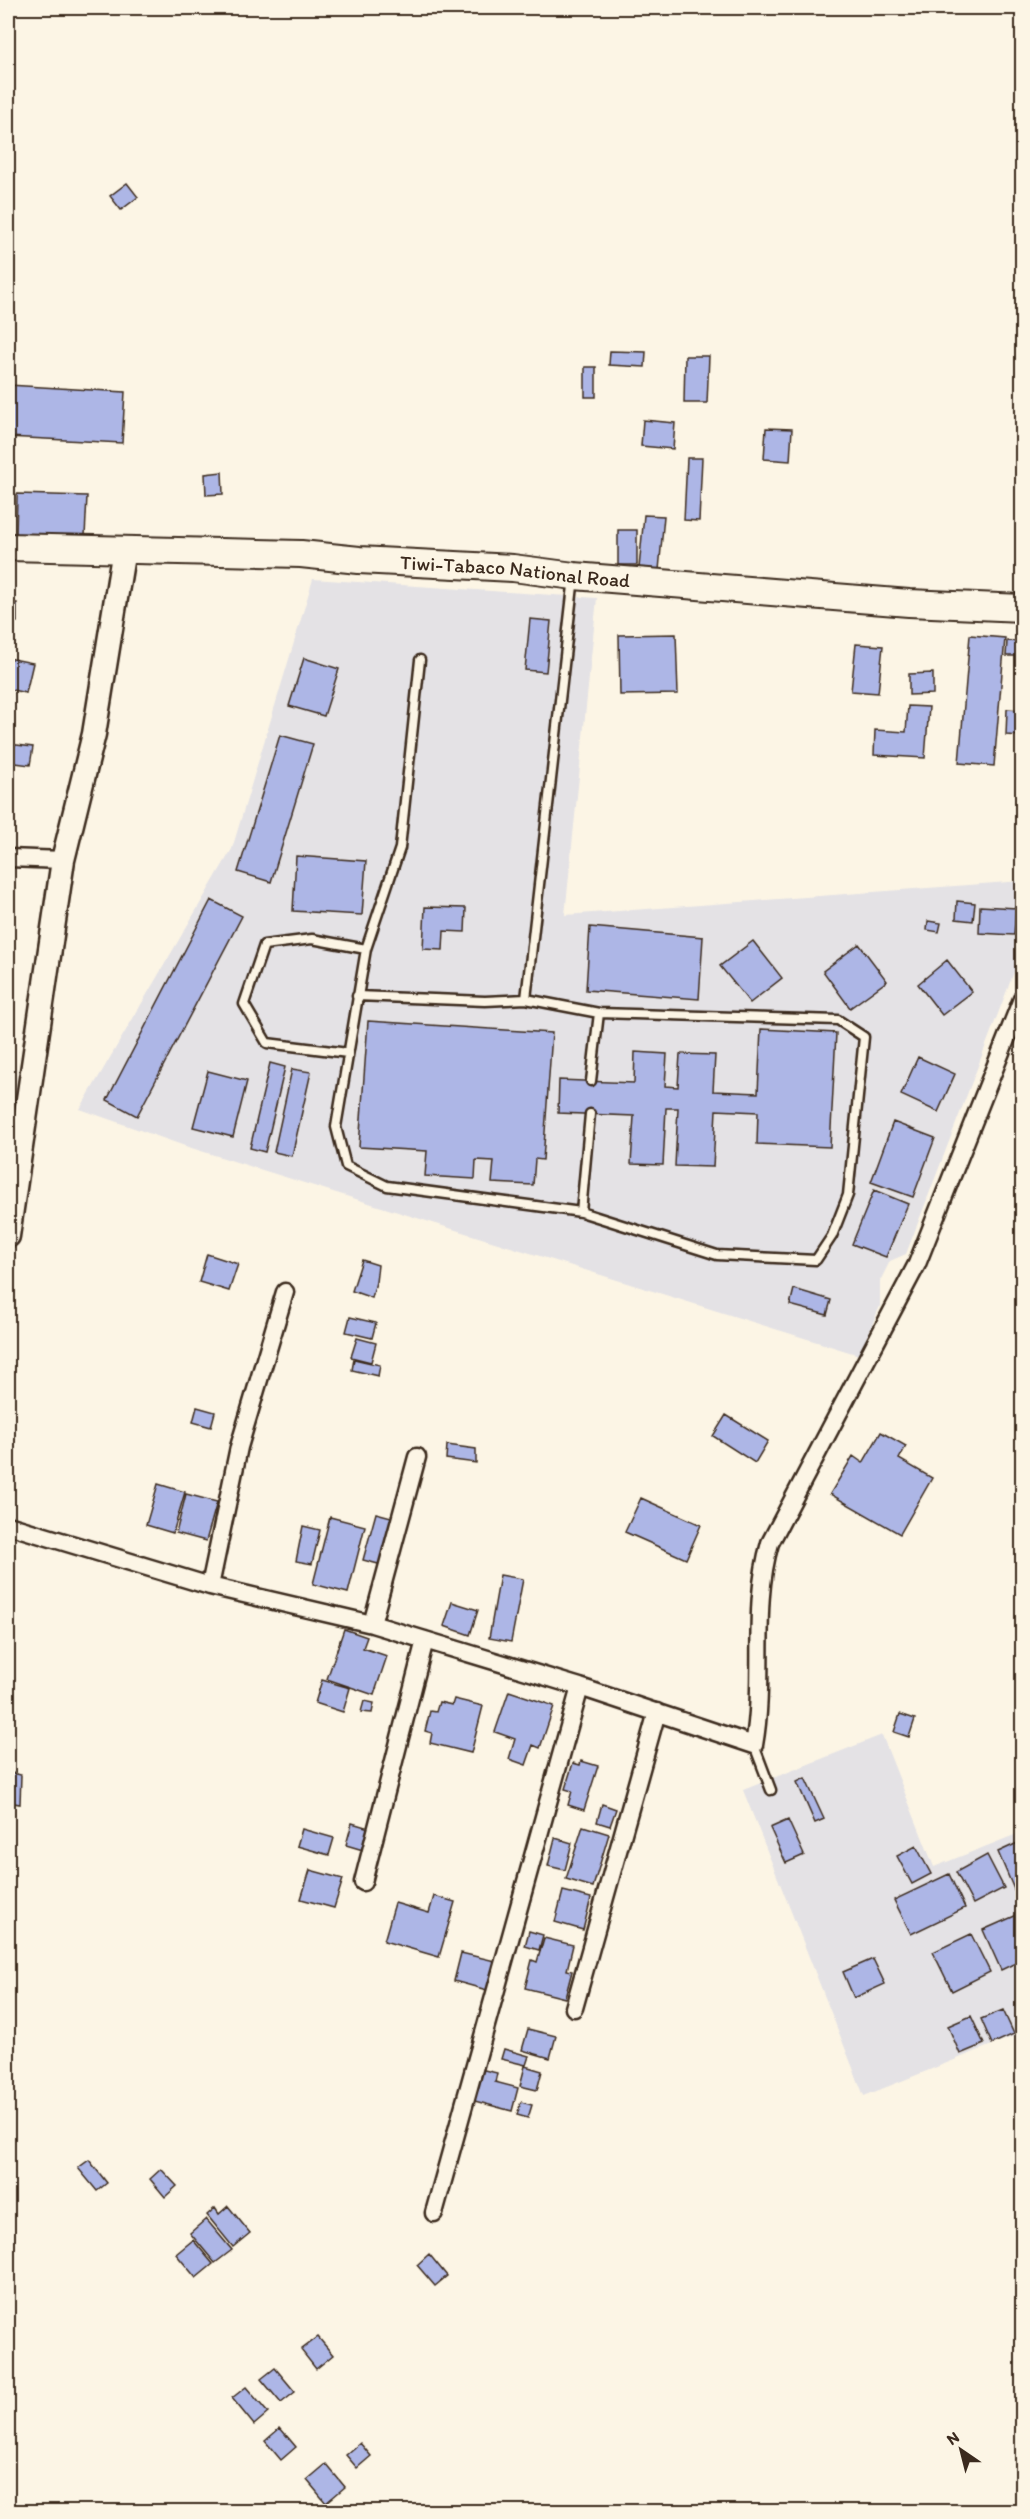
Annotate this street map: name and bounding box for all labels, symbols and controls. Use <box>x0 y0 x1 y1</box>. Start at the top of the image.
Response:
street label: Tiwi-Tabaco National Road <box>400 550 631 592</box>
north arrow <box>931 2420 991 2480</box>
text: N <box>943 2427 963 2449</box>

